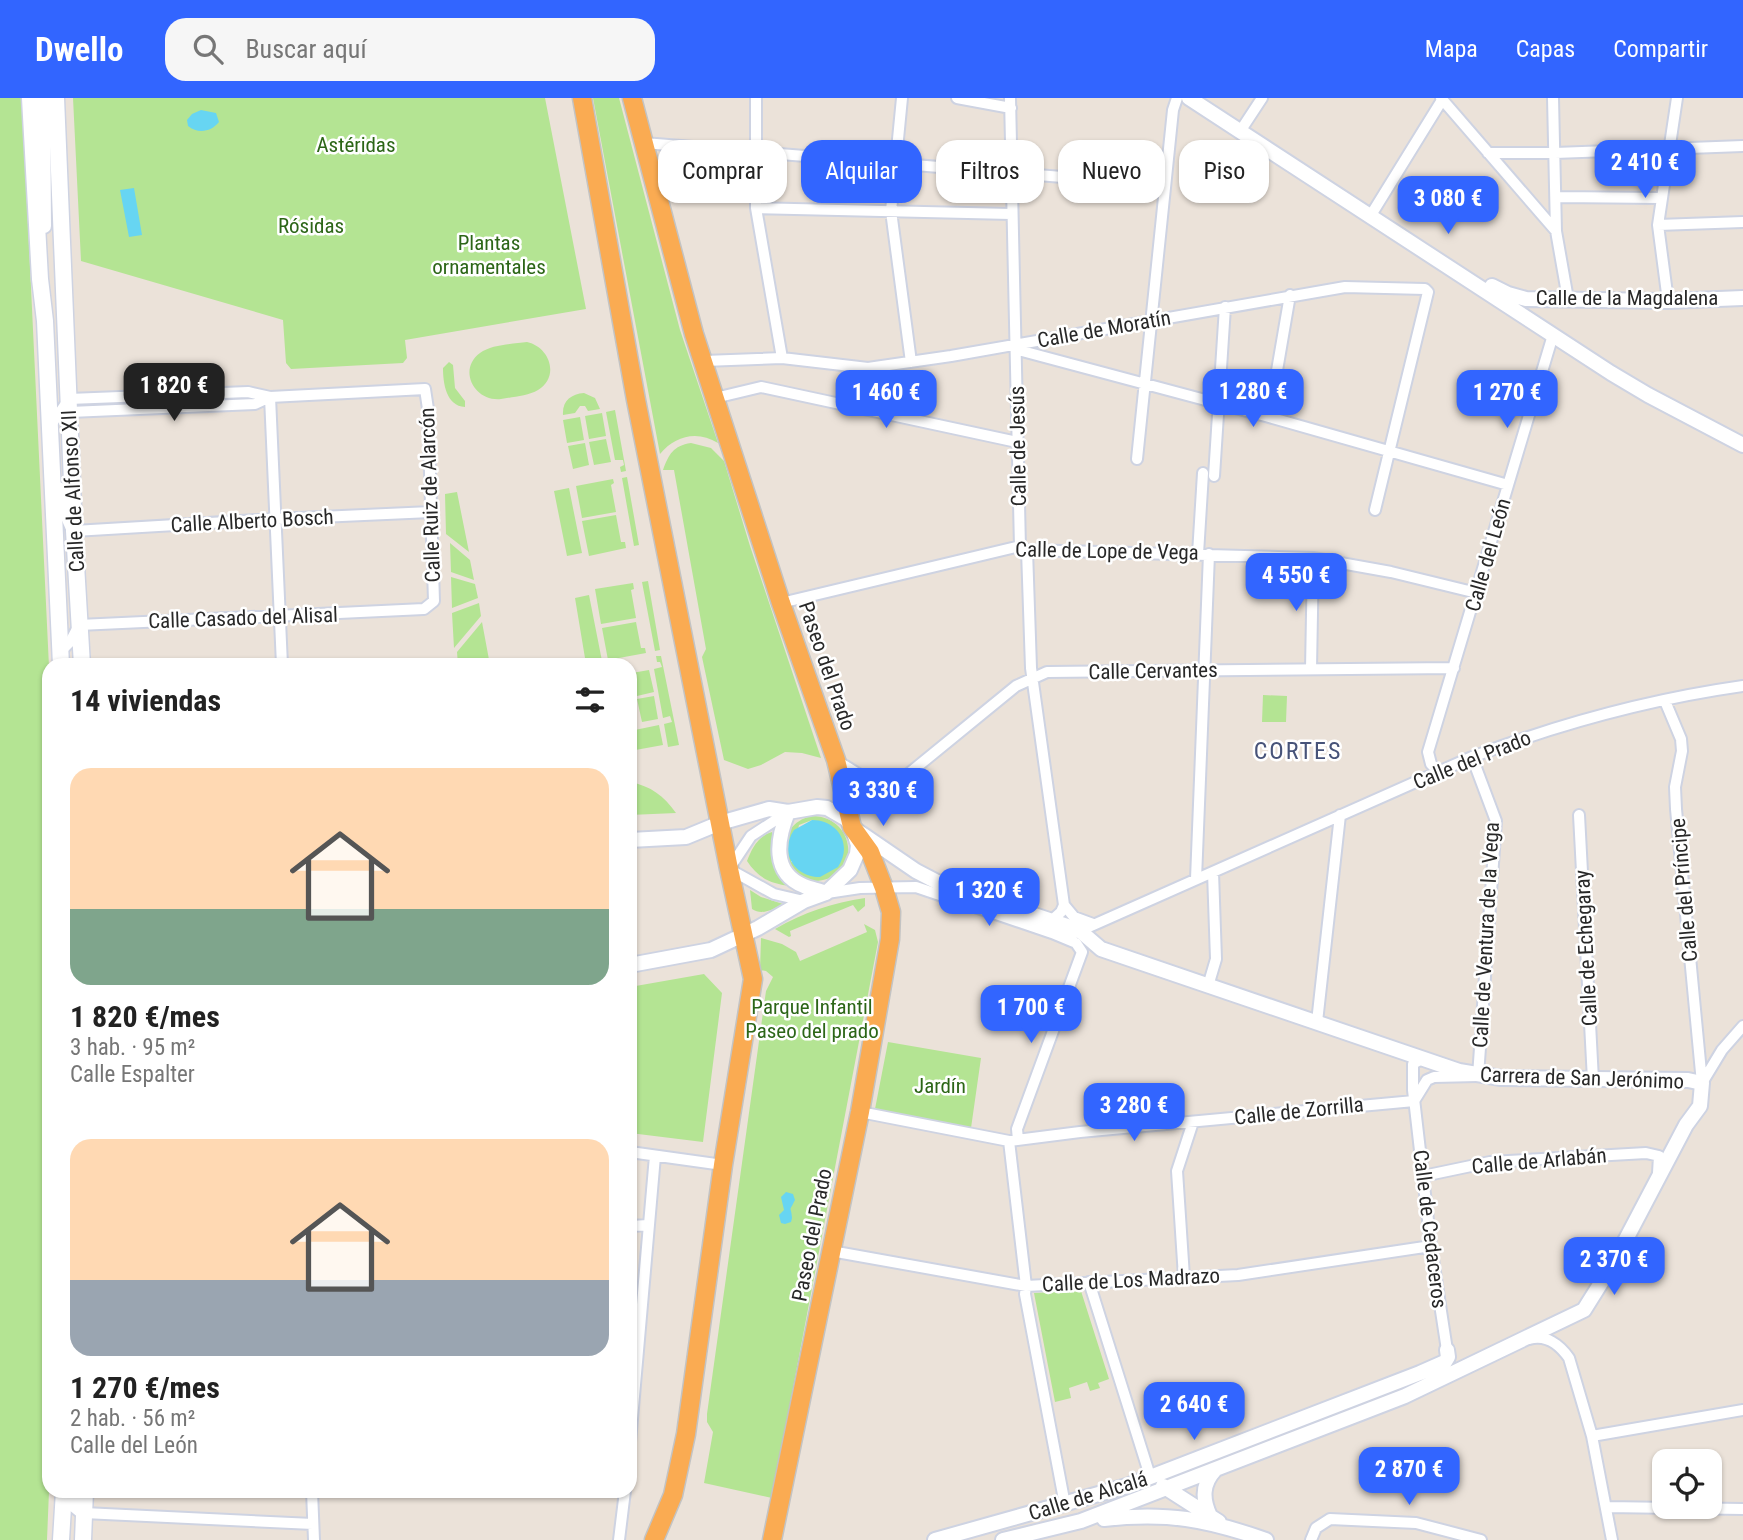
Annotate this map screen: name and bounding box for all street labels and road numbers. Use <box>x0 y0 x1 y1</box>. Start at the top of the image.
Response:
street label: Calle de la Magdalena <box>1536 286 1718 310</box>
street label: Calle de Moratín <box>1035 305 1173 353</box>
street label: Calle de Jesús <box>1005 385 1031 507</box>
street label: Calle Ruiz de Alarcón <box>415 407 445 583</box>
street label: Calle de Alfonso XII <box>57 409 89 573</box>
street label: Calle del León <box>1460 496 1516 614</box>
street label: Calle Alberto Bosch <box>170 505 334 537</box>
street label: Calle de Lope de Vega <box>1015 537 1199 565</box>
street label: Paseo del Prado <box>794 598 860 734</box>
street label: Calle Casado del Alisal <box>148 603 338 633</box>
street label: Calle Cervantes <box>1088 658 1218 684</box>
street label: Calle del Prado <box>1410 725 1534 795</box>
street label: Calle del Príncipe <box>1666 817 1702 963</box>
street label: Calle de Ventura de la Vega <box>1468 821 1504 1049</box>
street label: Calle de Echegaray <box>1570 869 1602 1027</box>
street label: Carrera de San Jerónimo <box>1479 1062 1685 1094</box>
street label: Calle de Zorrilla <box>1233 1092 1365 1130</box>
street label: Calle de Arlabán <box>1471 1143 1607 1179</box>
street label: Calle de Cedaceros <box>1408 1148 1452 1310</box>
street label: Paseo del Prado <box>787 1166 837 1304</box>
street label: Calle de Los Madrazo <box>1041 1263 1221 1297</box>
street label: Calle de Alcalá <box>1026 1467 1150 1525</box>

